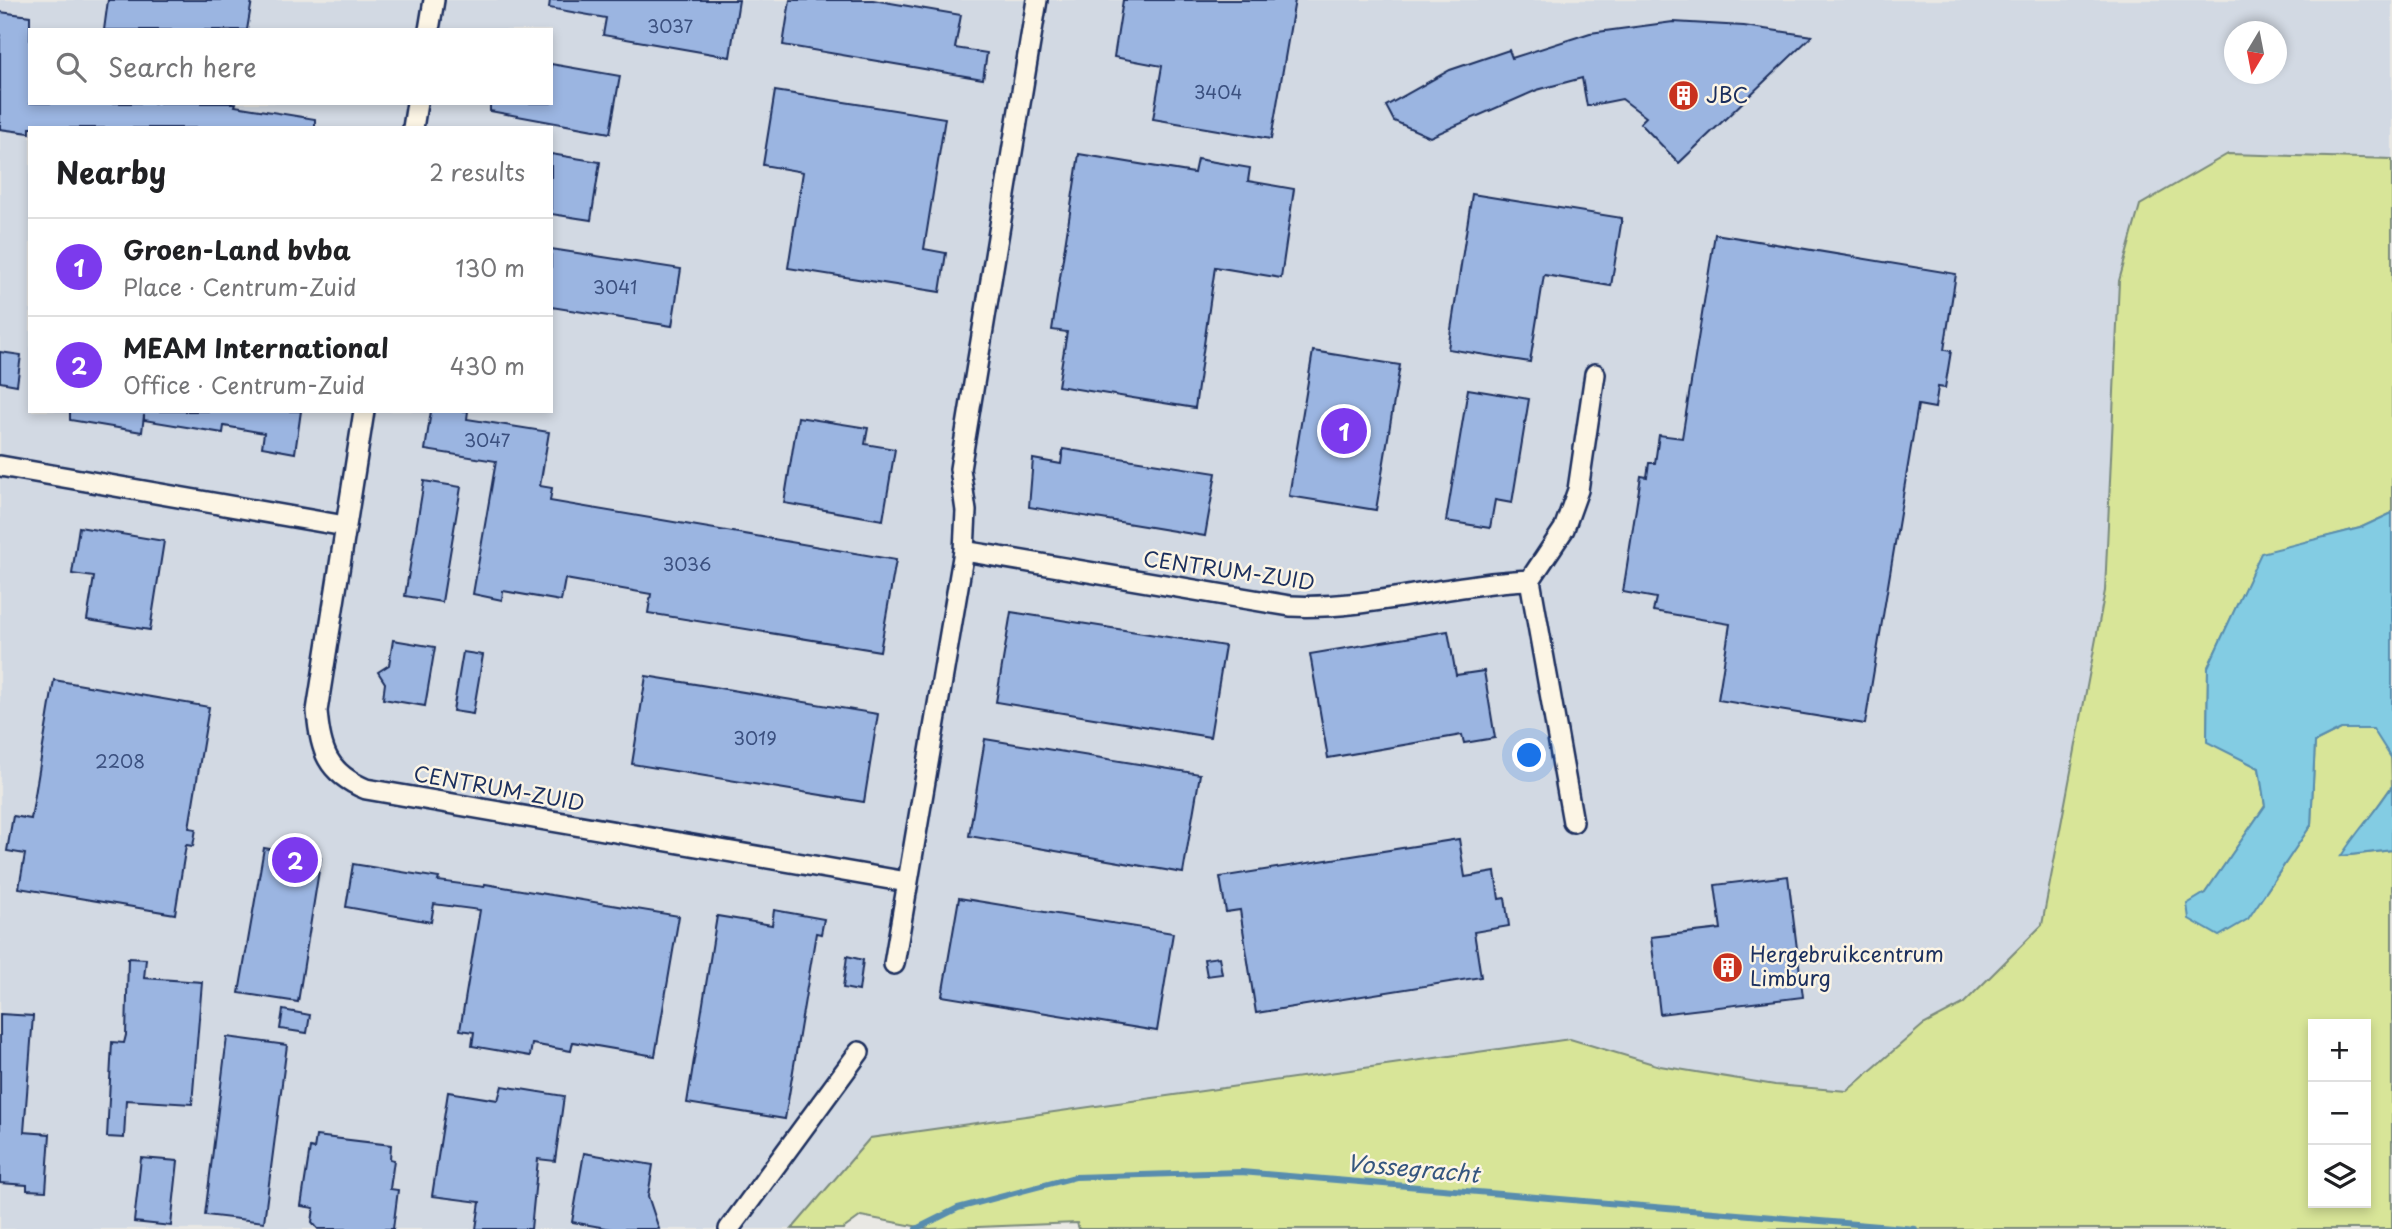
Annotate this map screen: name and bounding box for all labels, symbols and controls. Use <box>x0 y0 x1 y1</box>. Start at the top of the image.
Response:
house number: 3037 <box>647 12 693 39</box>
north arrow <box>2224 21 2287 84</box>
search box <box>28 28 553 105</box>
text: Search here <box>108 47 257 86</box>
icon: search <box>52 48 90 86</box>
house number: 3404 <box>1194 78 1242 105</box>
place label: JBC <box>1706 78 1749 110</box>
building icon: JBC <box>1666 79 1700 113</box>
text: Nearby <box>56 149 166 194</box>
text: 2 results <box>429 154 525 189</box>
text: Groen-Land bvba <box>123 230 351 269</box>
text: 1 <box>74 250 85 285</box>
text: 130 m <box>455 250 525 285</box>
text: Place · Centrum-Zuid <box>123 269 357 304</box>
house number: 3041 <box>593 273 637 300</box>
text: MEAM International <box>123 328 389 367</box>
text: 2 <box>71 348 87 383</box>
text: 430 m <box>450 348 525 383</box>
text: Office · Centrum-Zuid <box>123 367 365 402</box>
pin: 1 <box>1321 405 1367 457</box>
house number: 3047 <box>464 426 511 453</box>
street label: CENTRUM-ZUID <box>1141 541 1317 597</box>
house number: 3036 <box>663 550 711 577</box>
house number: 3019 <box>733 724 777 751</box>
your location <box>1512 738 1546 772</box>
house number: 2208 <box>95 747 145 774</box>
street label: CENTRUM-ZUID <box>411 756 587 818</box>
pin: 2 <box>272 834 318 886</box>
place label: Hergebruikcentrum Limburg <box>1750 937 1944 993</box>
building icon: Hergebruikcentrum Limburg <box>1710 950 1744 984</box>
map controls <box>2308 1019 2371 1208</box>
button: + <box>2308 1019 2371 1082</box>
button: − <box>2308 1082 2371 1145</box>
water label: Vossegracht <box>1346 1144 1483 1191</box>
button: layers <box>2308 1145 2371 1208</box>

